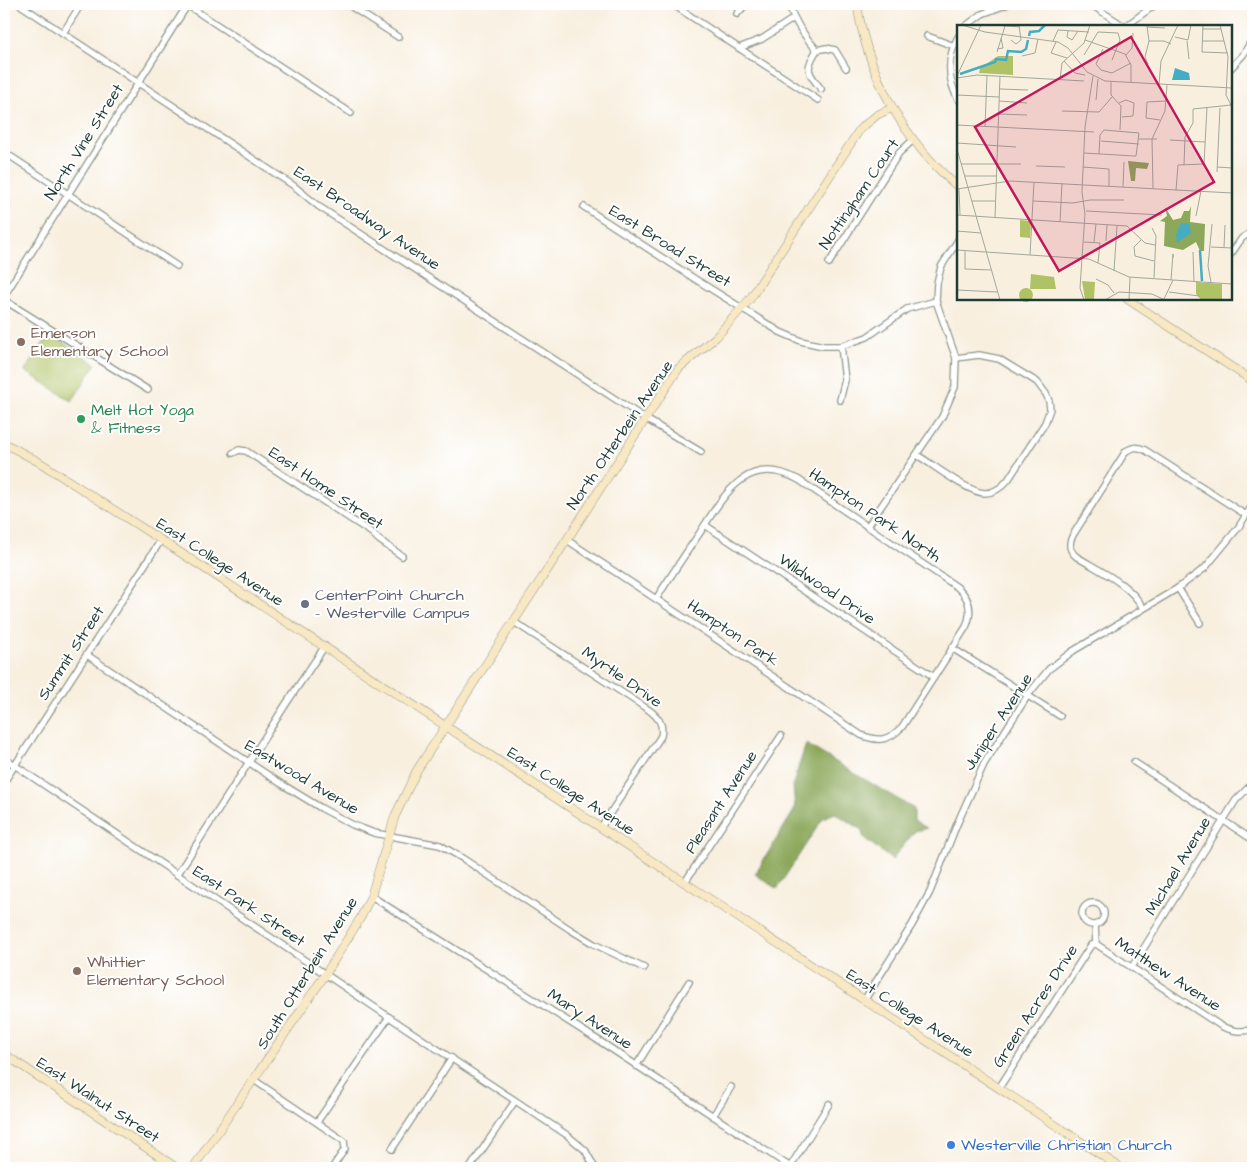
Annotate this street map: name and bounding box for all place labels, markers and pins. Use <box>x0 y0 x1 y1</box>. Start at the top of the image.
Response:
place label: Emerson Elementary School <box>31 322 168 363</box>
marker: Emerson Elementary School <box>15 336 27 348</box>
place label: Melt Hot Yoga & Fitness <box>91 399 194 439</box>
marker: Melt Hot Yoga & Fitness <box>75 413 87 425</box>
place label: CenterPoint Church - Westerville Campus <box>315 584 470 624</box>
marker: CenterPoint Church - Westerville Campus <box>299 598 311 610</box>
place label: Whittier Elementary School <box>87 951 224 992</box>
marker: Whittier Elementary School <box>71 965 83 977</box>
place label: Westerville Christian Church <box>961 1134 1172 1156</box>
marker: Westerville Christian Church <box>945 1139 957 1151</box>

